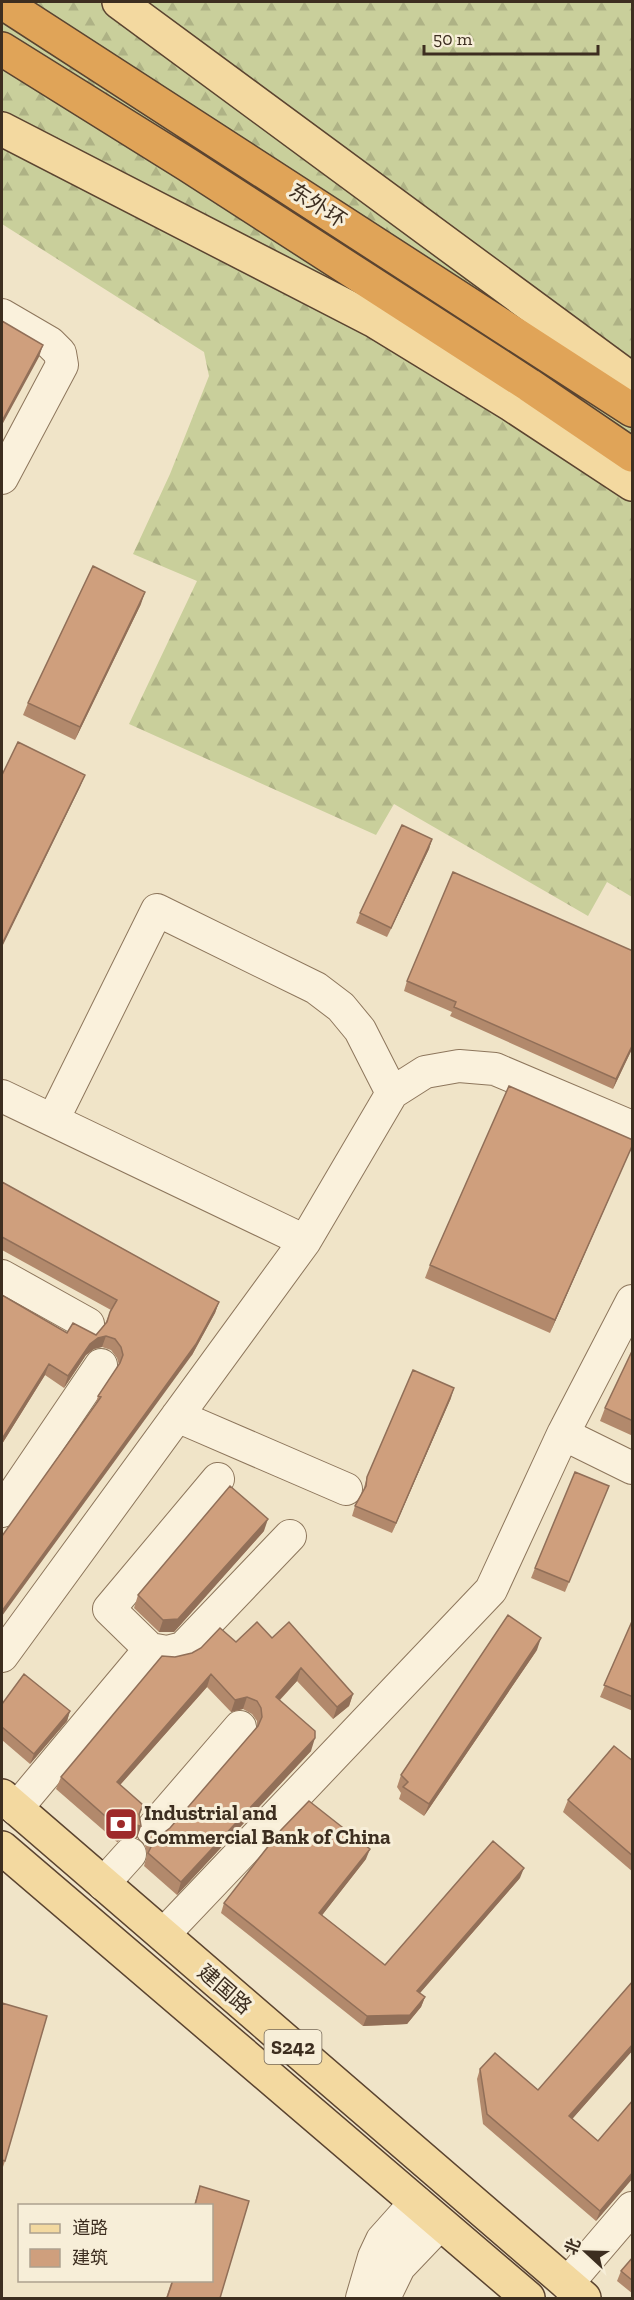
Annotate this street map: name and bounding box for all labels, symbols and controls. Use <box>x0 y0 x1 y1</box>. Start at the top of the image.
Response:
scale bar <box>424 18 598 56</box>
text: 50 m <box>433 28 473 50</box>
street label: 东外环 <box>285 177 351 233</box>
place label: Industrial and Commercial Bank of China <box>144 1800 391 1849</box>
bank icon: Industrial and Commercial Bank of China <box>103 1806 139 1842</box>
street label: 建国路 <box>193 1959 257 2019</box>
road number: S242 <box>264 2030 322 2064</box>
legend <box>18 2204 213 2282</box>
text: 道路 <box>72 2217 108 2239</box>
north arrow <box>556 2222 616 2282</box>
text: 北 <box>561 2236 584 2258</box>
text: 建筑 <box>72 2247 108 2269</box>

